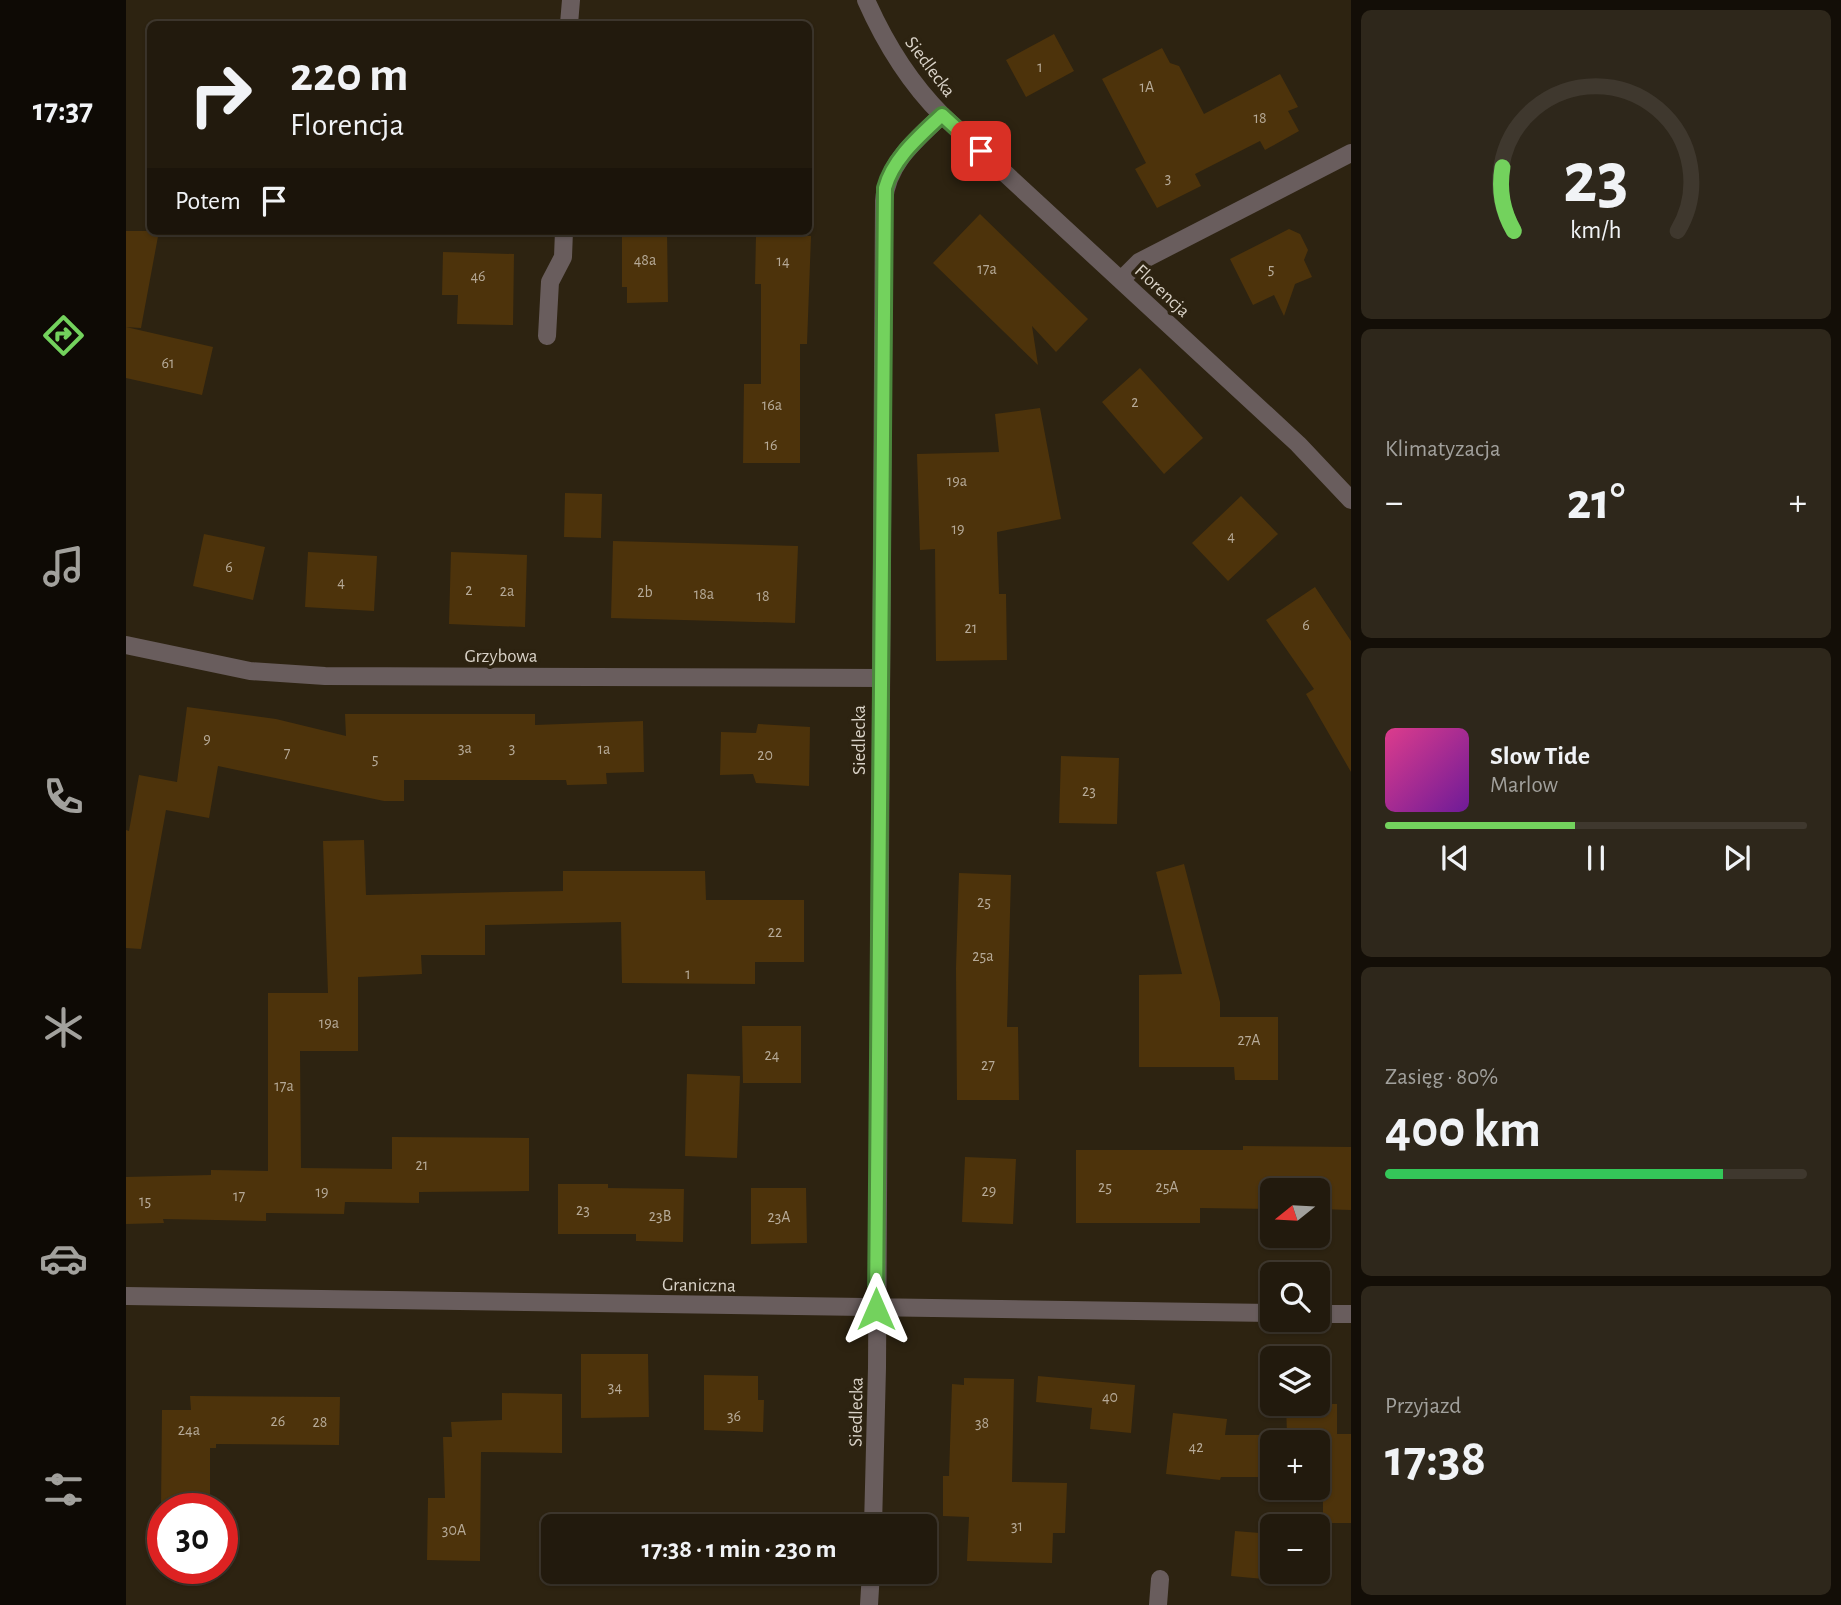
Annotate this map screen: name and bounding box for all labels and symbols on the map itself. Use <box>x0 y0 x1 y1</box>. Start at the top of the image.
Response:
street label: Siedlecka <box>901 33 959 101</box>
house number: 1 <box>1037 59 1043 75</box>
house number: 1A <box>1140 79 1154 95</box>
house number: 18 <box>1253 110 1267 126</box>
pin <box>951 121 1011 181</box>
house number: 3 <box>1165 170 1171 186</box>
house number: 48a <box>634 252 656 268</box>
house number: 14 <box>776 253 790 269</box>
house number: 17a <box>977 261 997 277</box>
street label: Florencja <box>1131 261 1193 321</box>
house number: 5 <box>1268 261 1274 277</box>
house number: 46 <box>470 268 486 284</box>
house number: 61 <box>161 355 175 371</box>
house number: 2 <box>1131 394 1139 410</box>
house number: 16a <box>762 397 782 413</box>
house number: 16 <box>764 437 778 453</box>
house number: 19a <box>947 473 967 489</box>
house number: 19 <box>951 521 965 537</box>
house number: 4 <box>1227 528 1235 544</box>
house number: 6 <box>225 559 233 575</box>
house number: 4 <box>337 574 345 590</box>
house number: 2 <box>465 582 473 598</box>
house number: 2a <box>500 583 514 599</box>
house number: 2b <box>637 584 653 600</box>
house number: 18a <box>694 586 714 602</box>
house number: 18 <box>756 588 770 604</box>
house number: 6 <box>1302 617 1310 633</box>
house number: 21 <box>965 620 977 636</box>
street label: Grzybowa <box>464 647 538 666</box>
street label: Siedlecka <box>850 705 869 775</box>
house number: 9 <box>203 731 211 747</box>
house number: 3a <box>458 740 472 756</box>
house number: 3 <box>509 740 515 756</box>
house number: 1a <box>598 741 610 757</box>
house number: 7 <box>284 745 291 761</box>
house number: 20 <box>757 747 773 763</box>
house number: 5 <box>372 751 378 767</box>
house number: 23 <box>1082 783 1096 799</box>
house number: 25 <box>977 894 991 910</box>
house number: 22 <box>768 924 782 940</box>
house number: 25a <box>972 948 994 964</box>
house number: 1 <box>685 966 691 982</box>
house number: 19a <box>319 1015 339 1031</box>
house number: 27A <box>1237 1032 1261 1048</box>
house number: 24 <box>765 1047 780 1063</box>
house number: 27 <box>981 1057 995 1073</box>
house number: 17a <box>274 1078 294 1094</box>
house number: 21 <box>416 1157 428 1173</box>
north arrow <box>1260 1178 1330 1248</box>
house number: 25 <box>1098 1179 1112 1195</box>
house number: 25A <box>1155 1179 1179 1195</box>
house number: 29 <box>982 1183 996 1199</box>
house number: 19 <box>315 1184 329 1200</box>
house number: 17 <box>233 1188 245 1204</box>
house number: 15 <box>139 1193 151 1209</box>
house number: 23 <box>576 1202 590 1218</box>
house number: 23B <box>649 1208 671 1224</box>
house number: 23A <box>767 1209 791 1225</box>
position arrow <box>839 1272 913 1346</box>
street label: Graniczna <box>662 1275 736 1296</box>
street label: Siedlecka <box>846 1377 867 1447</box>
house number: 34 <box>608 1379 622 1395</box>
house number: 40 <box>1102 1389 1118 1405</box>
house number: 36 <box>727 1408 741 1424</box>
house number: 26 <box>271 1413 285 1429</box>
house number: 28 <box>313 1414 327 1430</box>
house number: 38 <box>975 1415 989 1431</box>
house number: 24a <box>178 1422 200 1438</box>
house number: 42 <box>1189 1439 1203 1455</box>
speed limit sign: 30 <box>147 1493 238 1584</box>
house number: 31 <box>1011 1518 1023 1534</box>
house number: 30A <box>442 1522 466 1538</box>

